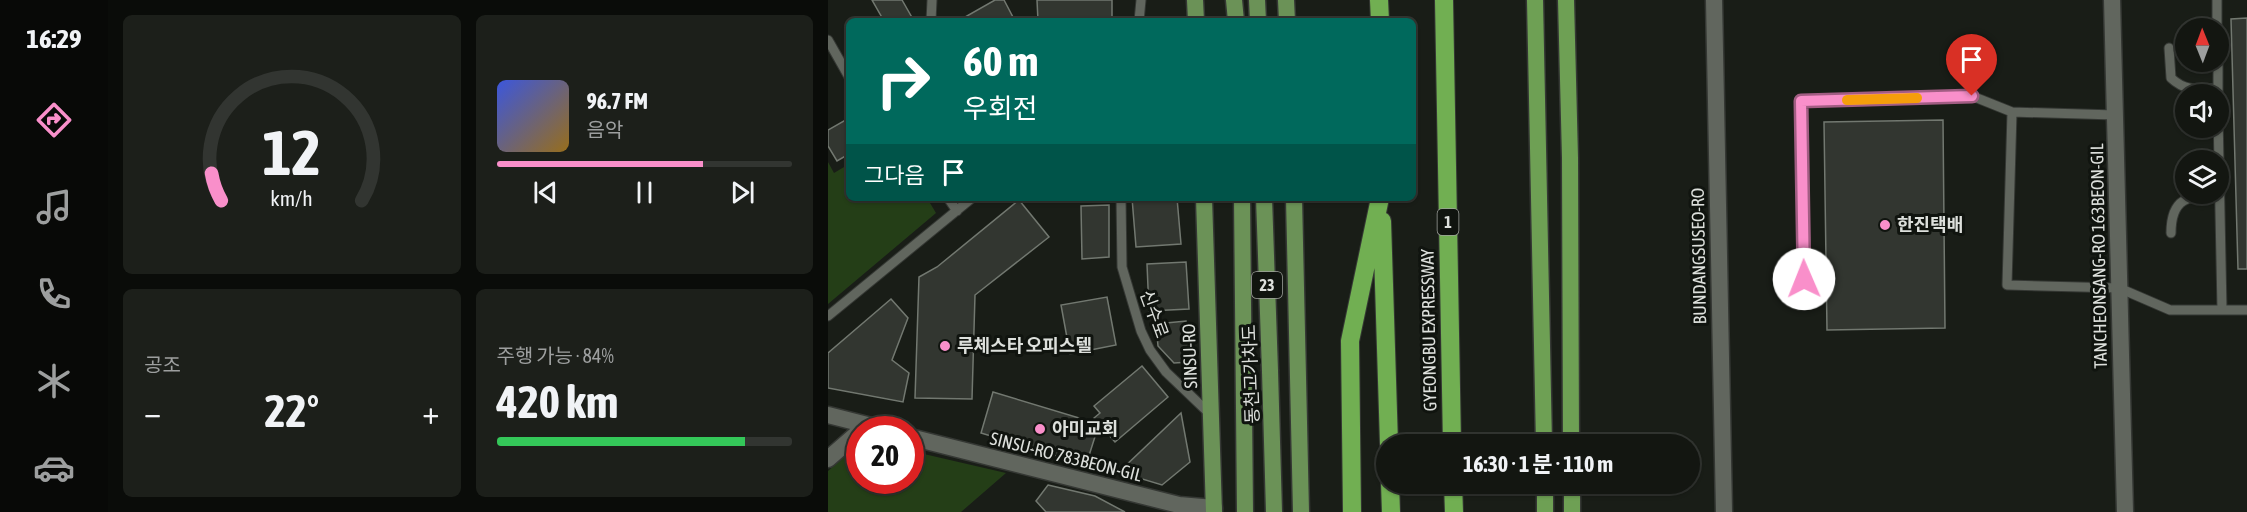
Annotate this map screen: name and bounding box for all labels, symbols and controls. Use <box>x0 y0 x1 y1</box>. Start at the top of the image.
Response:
north arrow <box>2175 18 2229 72</box>
map controls <box>2175 18 2229 204</box>
text: 16:29 <box>26 23 82 54</box>
pin <box>1946 34 1997 96</box>
text: 60 m <box>963 37 1038 85</box>
icon: right <box>864 42 942 120</box>
icon: arrive <box>1955 43 1988 76</box>
button: sound <box>2175 84 2229 138</box>
text: 96.7 FM <box>587 88 648 114</box>
text: 우회전 <box>963 93 1038 124</box>
icon: directions <box>33 99 75 141</box>
text: 12 <box>262 118 321 189</box>
text: 음악 <box>587 118 623 141</box>
street label: TANCHEONSANG-RO 163BEON-GIL <box>2086 143 2111 369</box>
button: layers <box>2175 150 2229 204</box>
icon: arrive <box>937 156 970 189</box>
text: 그다음 <box>864 162 925 188</box>
icon: previous <box>529 176 562 209</box>
icon: pause <box>628 176 661 209</box>
icon: next <box>726 176 759 209</box>
icon: music <box>33 186 75 228</box>
text: km/h <box>270 187 313 212</box>
street label: BUNDANGSUSEO-RO <box>1687 188 1710 324</box>
road number: 1 <box>1438 209 1458 235</box>
place label: 한진택배 <box>1897 214 1963 235</box>
marker: 한진택배 <box>1878 218 1892 232</box>
position arrow <box>1772 247 1836 311</box>
street label: GYEONGBU EXPRESSWAY <box>1417 249 1440 411</box>
road number: 23 <box>1252 272 1282 298</box>
icon: phone <box>33 273 75 315</box>
street label: 신수로 <box>1136 287 1173 341</box>
street label: SINSU-RO <box>1178 323 1201 389</box>
street label: 동천고가차도 <box>1238 324 1263 424</box>
place label: 루체스타 오피스텔 <box>957 335 1092 356</box>
marker: 루체스타 오피스텔 <box>938 339 952 353</box>
text: 주행 가능 · 84% <box>497 344 614 367</box>
text: 공조 <box>144 353 181 376</box>
icon: climate <box>33 360 75 402</box>
text: 420 km <box>497 376 618 428</box>
text: 22° <box>264 385 319 437</box>
text: − <box>144 393 161 431</box>
text: + <box>422 393 439 431</box>
speed limit sign: 20 <box>846 416 924 494</box>
place label: 아미교회 <box>1052 418 1118 439</box>
marker: 아미교회 <box>1033 422 1047 436</box>
street label: SINSU-RO 783BEON-GIL <box>988 428 1144 486</box>
icon: car <box>33 447 75 489</box>
text: 16:30 · 1 분 · 110 m <box>1463 451 1613 477</box>

